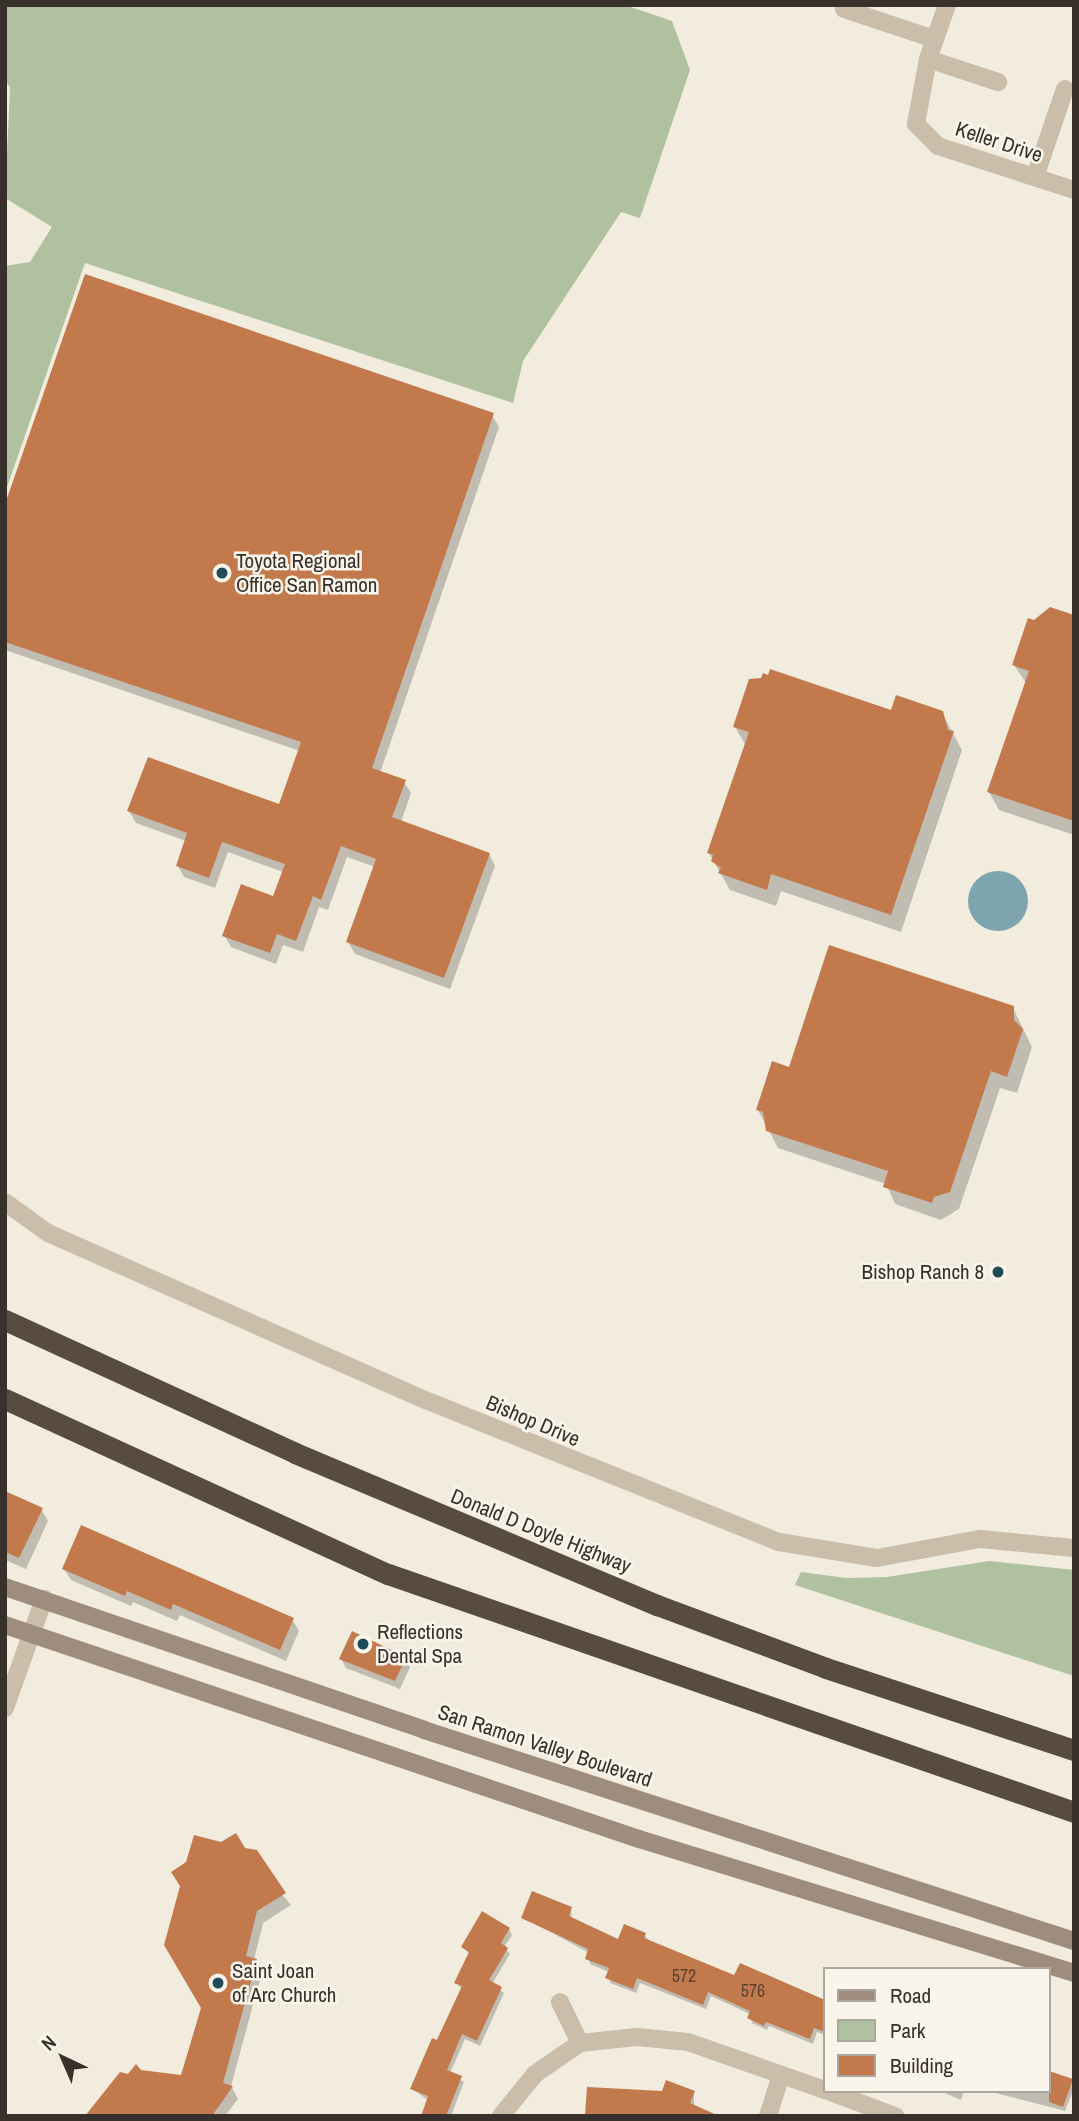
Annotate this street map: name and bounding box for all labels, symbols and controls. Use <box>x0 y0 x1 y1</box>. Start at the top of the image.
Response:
street label: Keller Drive <box>952 116 1046 168</box>
place label: Toyota Regional Office San Ramon <box>236 548 377 598</box>
marker: Toyota Regional Office San Ramon <box>214 565 230 581</box>
place label: Bishop Ranch 8 <box>861 1259 984 1285</box>
marker: Bishop Ranch 8 <box>990 1264 1006 1280</box>
street label: Bishop Drive <box>482 1390 584 1452</box>
street label: Donald D Doyle Highway <box>447 1483 635 1579</box>
place label: Reflections Dental Spa <box>377 1619 463 1669</box>
marker: Reflections Dental Spa <box>355 1636 371 1652</box>
street label: San Ramon Valley Boulevard <box>435 1699 655 1793</box>
place label: Saint Joan of Arc Church <box>232 1958 337 2008</box>
house number: 572 <box>672 1965 696 1987</box>
legend <box>824 1967 1051 2093</box>
marker: Saint Joan of Arc Church <box>210 1975 226 1991</box>
house number: 576 <box>741 1980 765 2002</box>
text: Road <box>890 1981 931 2010</box>
text: Park <box>890 2016 925 2045</box>
north arrow <box>28 2023 98 2093</box>
text: N <box>35 2030 61 2056</box>
text: Building <box>890 2051 953 2080</box>

